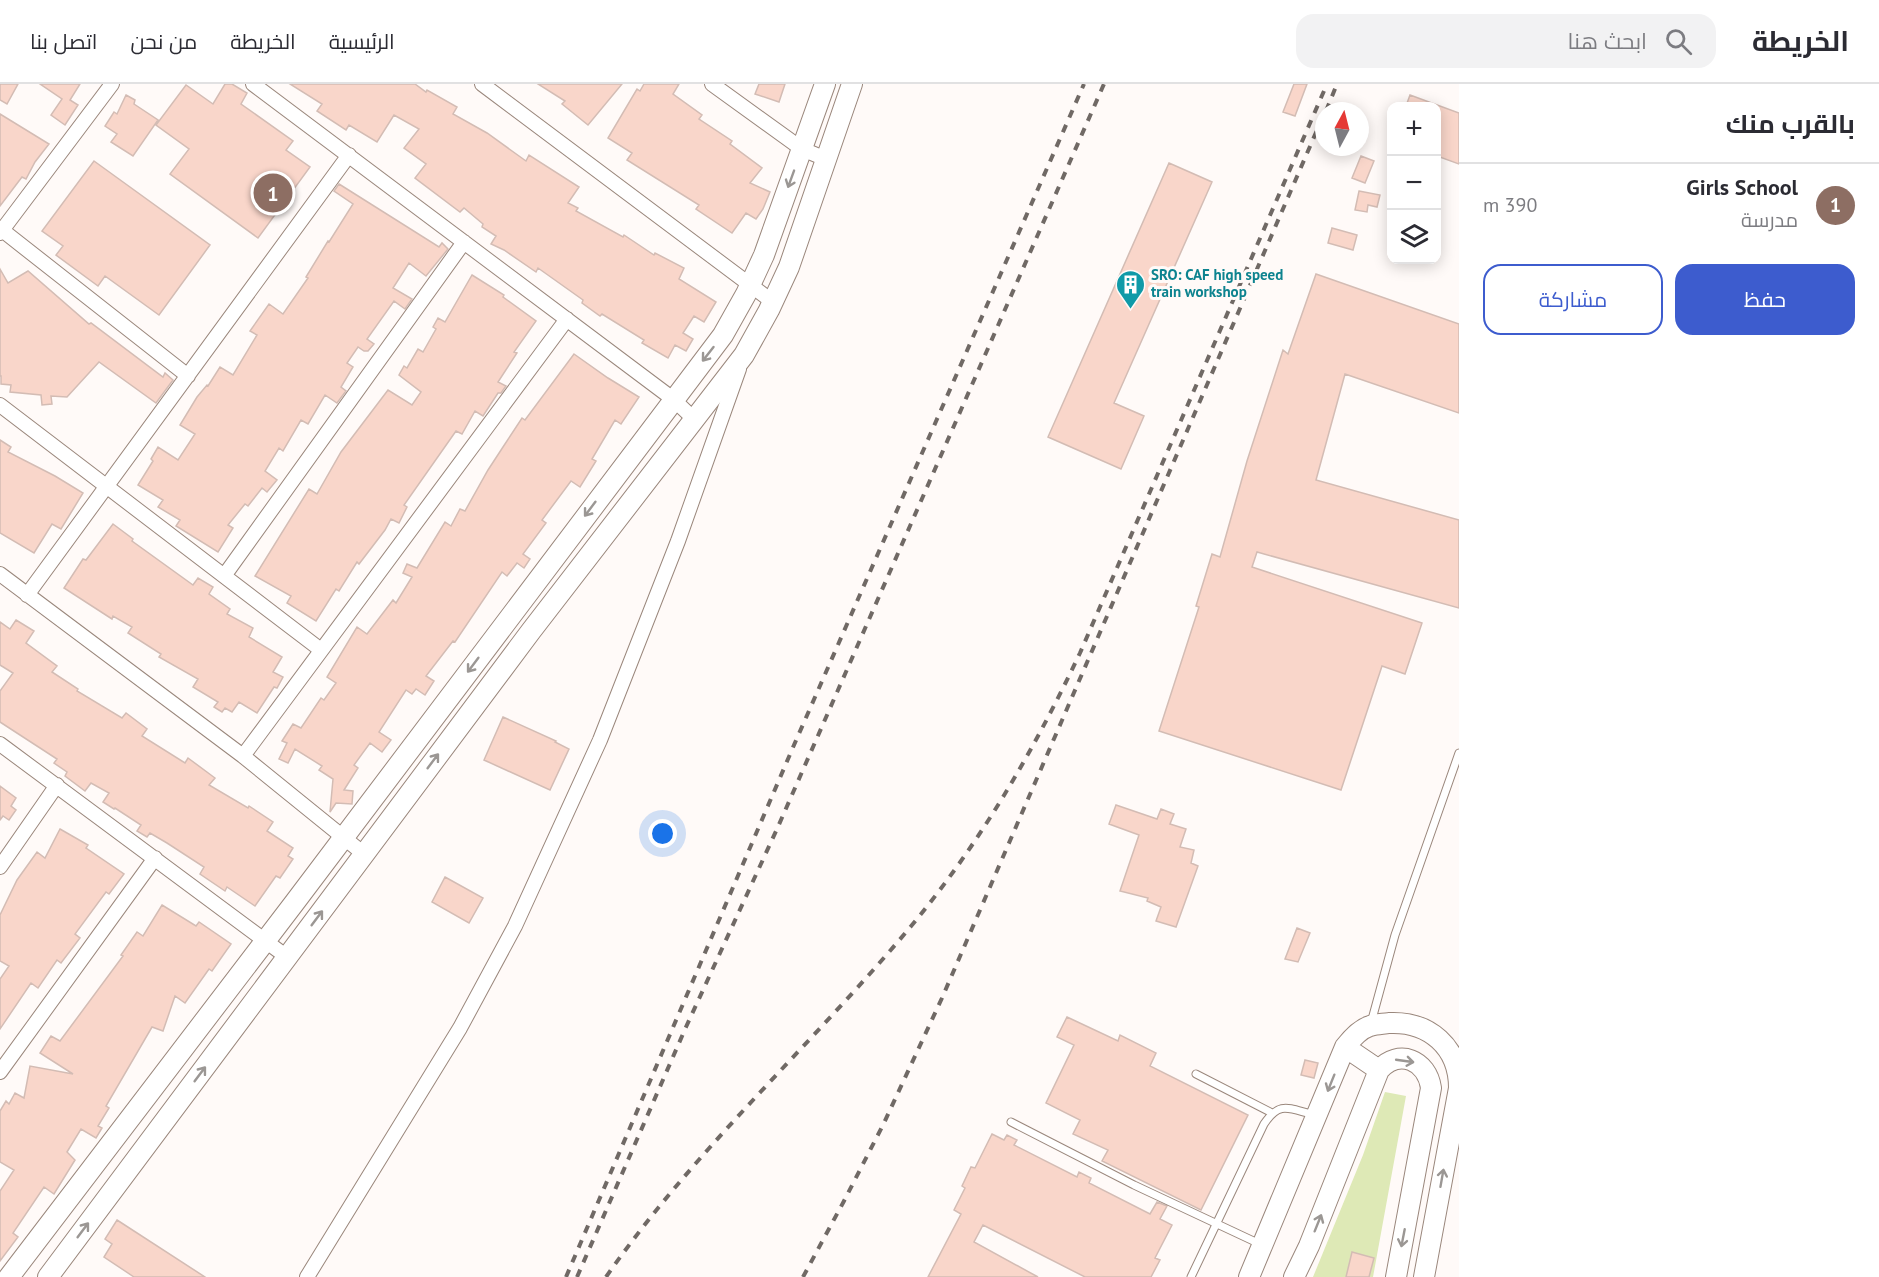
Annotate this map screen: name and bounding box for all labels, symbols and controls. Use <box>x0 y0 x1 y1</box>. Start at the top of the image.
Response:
search box <box>1296 14 1716 68</box>
text: الخريطة <box>1752 22 1849 59</box>
icon: search <box>1662 25 1695 58</box>
text: ابحث هنا <box>1568 27 1647 55</box>
text: اتصل بنا <box>30 28 97 55</box>
text: من نحن <box>130 28 197 55</box>
text: الخريطة <box>230 28 296 55</box>
text: الرئيسية <box>329 28 395 55</box>
north arrow <box>1315 102 1369 156</box>
map controls <box>1387 102 1441 264</box>
button: + <box>1387 102 1441 156</box>
text: بالقرب منك <box>1726 107 1855 140</box>
button: − <box>1387 156 1441 210</box>
one-way arrow <box>785 169 796 188</box>
pin: 1 <box>254 170 292 216</box>
text: Girls School <box>1686 173 1798 201</box>
text: 390 m <box>1483 192 1537 218</box>
text: 1 <box>1830 192 1841 218</box>
text: مدرسة <box>1741 207 1798 233</box>
button: layers <box>1387 210 1441 264</box>
button: مشاركة <box>1483 264 1663 335</box>
button: حفظ <box>1675 264 1855 335</box>
place label: SRO: CAF high speed train workshop <box>1151 265 1283 301</box>
building icon: SRO: CAF high speed train workshop <box>1114 268 1146 310</box>
one-way arrow <box>702 345 714 361</box>
one-way arrow <box>584 501 597 517</box>
one-way arrow <box>467 657 480 673</box>
one-way arrow <box>427 754 440 770</box>
your location <box>648 819 677 848</box>
one-way arrow <box>310 910 323 926</box>
one-way arrow <box>1395 1056 1414 1067</box>
one-way arrow <box>194 1066 206 1082</box>
one-way arrow <box>1325 1073 1336 1092</box>
one-way arrow <box>1437 1169 1448 1189</box>
one-way arrow <box>1313 1215 1324 1233</box>
one-way arrow <box>77 1223 90 1239</box>
one-way arrow <box>1397 1228 1408 1247</box>

